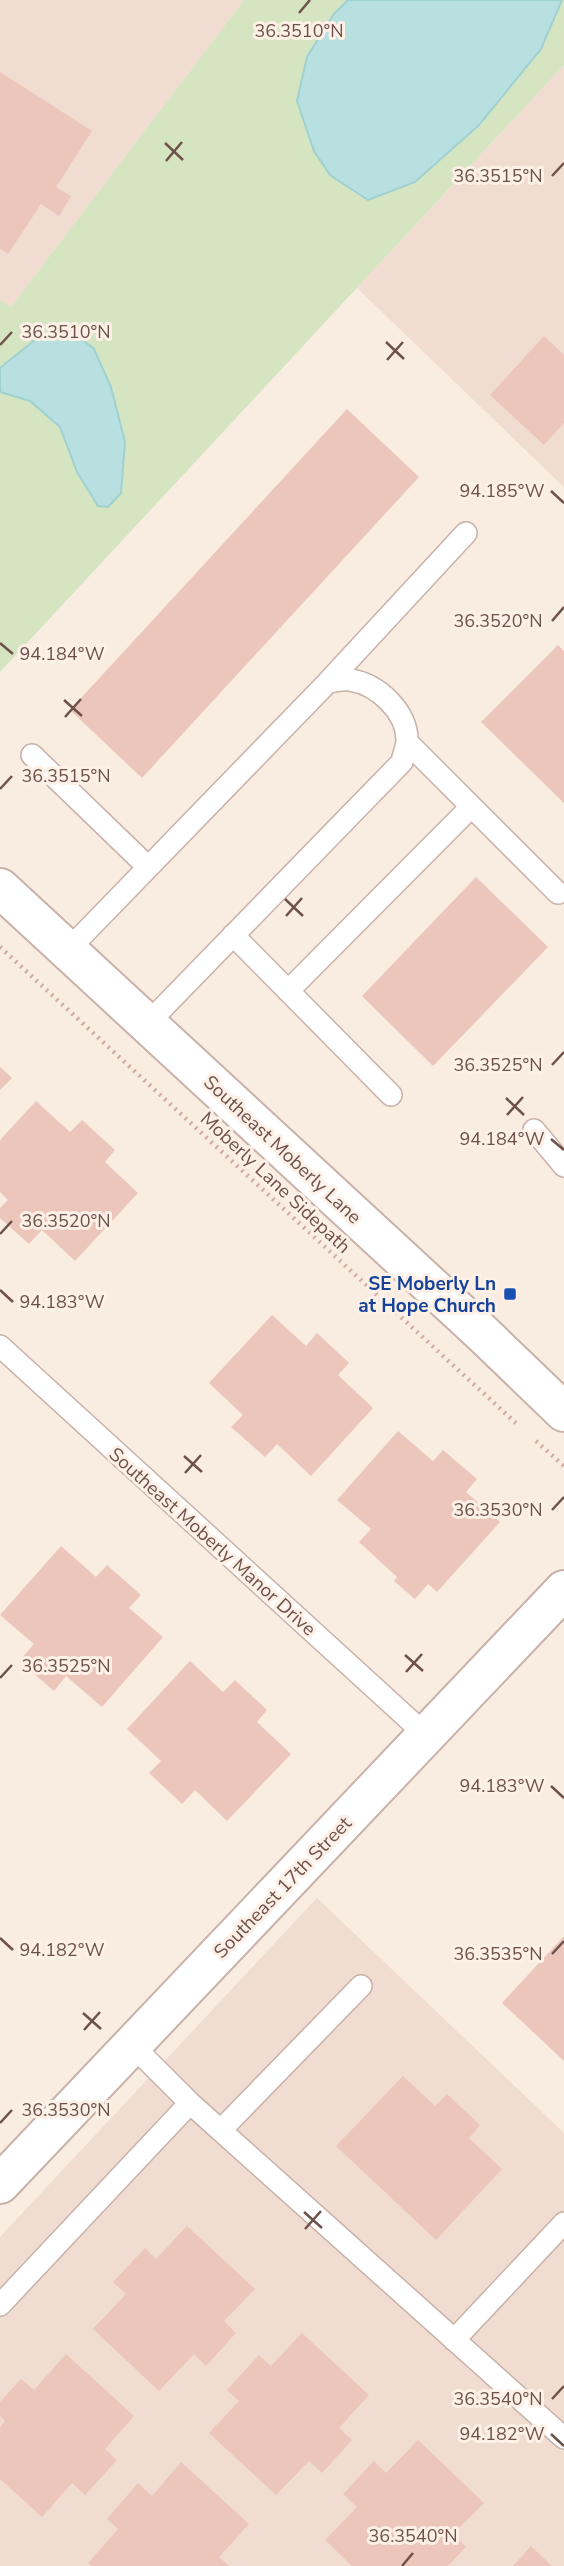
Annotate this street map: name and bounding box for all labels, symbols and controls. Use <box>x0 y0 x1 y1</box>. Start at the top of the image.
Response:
text: 36.3510°N <box>255 19 343 43</box>
text: 36.3515°N <box>454 164 542 188</box>
text: 36.3510°N <box>22 320 110 344</box>
text: 94.185°W <box>460 479 545 503</box>
text: 36.3520°N <box>454 609 542 633</box>
text: 94.184°W <box>20 642 105 666</box>
text: 36.3515°N <box>22 764 110 788</box>
text: 36.3525°N <box>454 1053 542 1077</box>
street label: Southeast Moberly Lane <box>198 1070 367 1230</box>
street label: Moberly Lane Sidepath <box>194 1106 356 1259</box>
text: 94.184°W <box>460 1127 545 1151</box>
text: 36.3520°N <box>22 1209 110 1233</box>
place label: SE Moberly Ln at Hope Church <box>358 1271 496 1319</box>
marker: SE Moberly Ln at Hope Church <box>502 1286 518 1302</box>
text: 94.183°W <box>20 1290 105 1314</box>
street label: Southeast Moberly Manor Drive <box>103 1442 321 1642</box>
text: 36.3530°N <box>454 1498 542 1522</box>
text: 36.3525°N <box>22 1654 110 1678</box>
text: 94.183°W <box>460 1774 545 1798</box>
street label: Southeast 17th Street <box>208 1811 358 1964</box>
text: 94.182°W <box>20 1938 105 1962</box>
text: 36.3535°N <box>454 1942 542 1966</box>
text: 36.3530°N <box>22 2098 110 2122</box>
text: 36.3540°N <box>454 2387 542 2411</box>
text: 94.182°W <box>460 2422 545 2446</box>
text: 36.3540°N <box>369 2524 457 2548</box>

